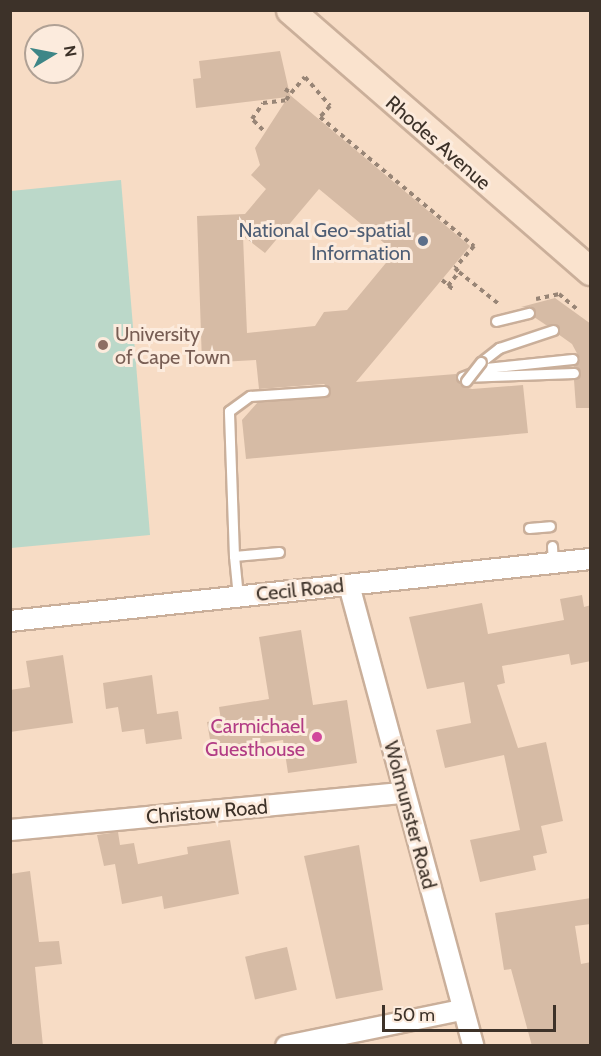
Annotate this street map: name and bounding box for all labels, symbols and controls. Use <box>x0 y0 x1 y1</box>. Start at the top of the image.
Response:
north arrow <box>24 24 84 84</box>
text: N <box>60 44 81 58</box>
street label: Rhodes Avenue <box>381 91 495 195</box>
place label: National Geo-spatial Information <box>239 218 411 265</box>
marker: National Geo-spatial Information <box>416 234 430 248</box>
place label: University of Cape Town <box>115 322 230 369</box>
marker: University of Cape Town <box>96 338 110 352</box>
street label: Cecil Road <box>255 573 345 607</box>
place label: Carmichael Guesthouse <box>205 714 305 761</box>
marker: Carmichael Guesthouse <box>310 730 324 744</box>
street label: Wolmunster Road <box>379 738 441 892</box>
street label: Christow Road <box>145 795 269 829</box>
scale bar <box>385 993 559 1031</box>
text: 50 m <box>393 1004 435 1026</box>

